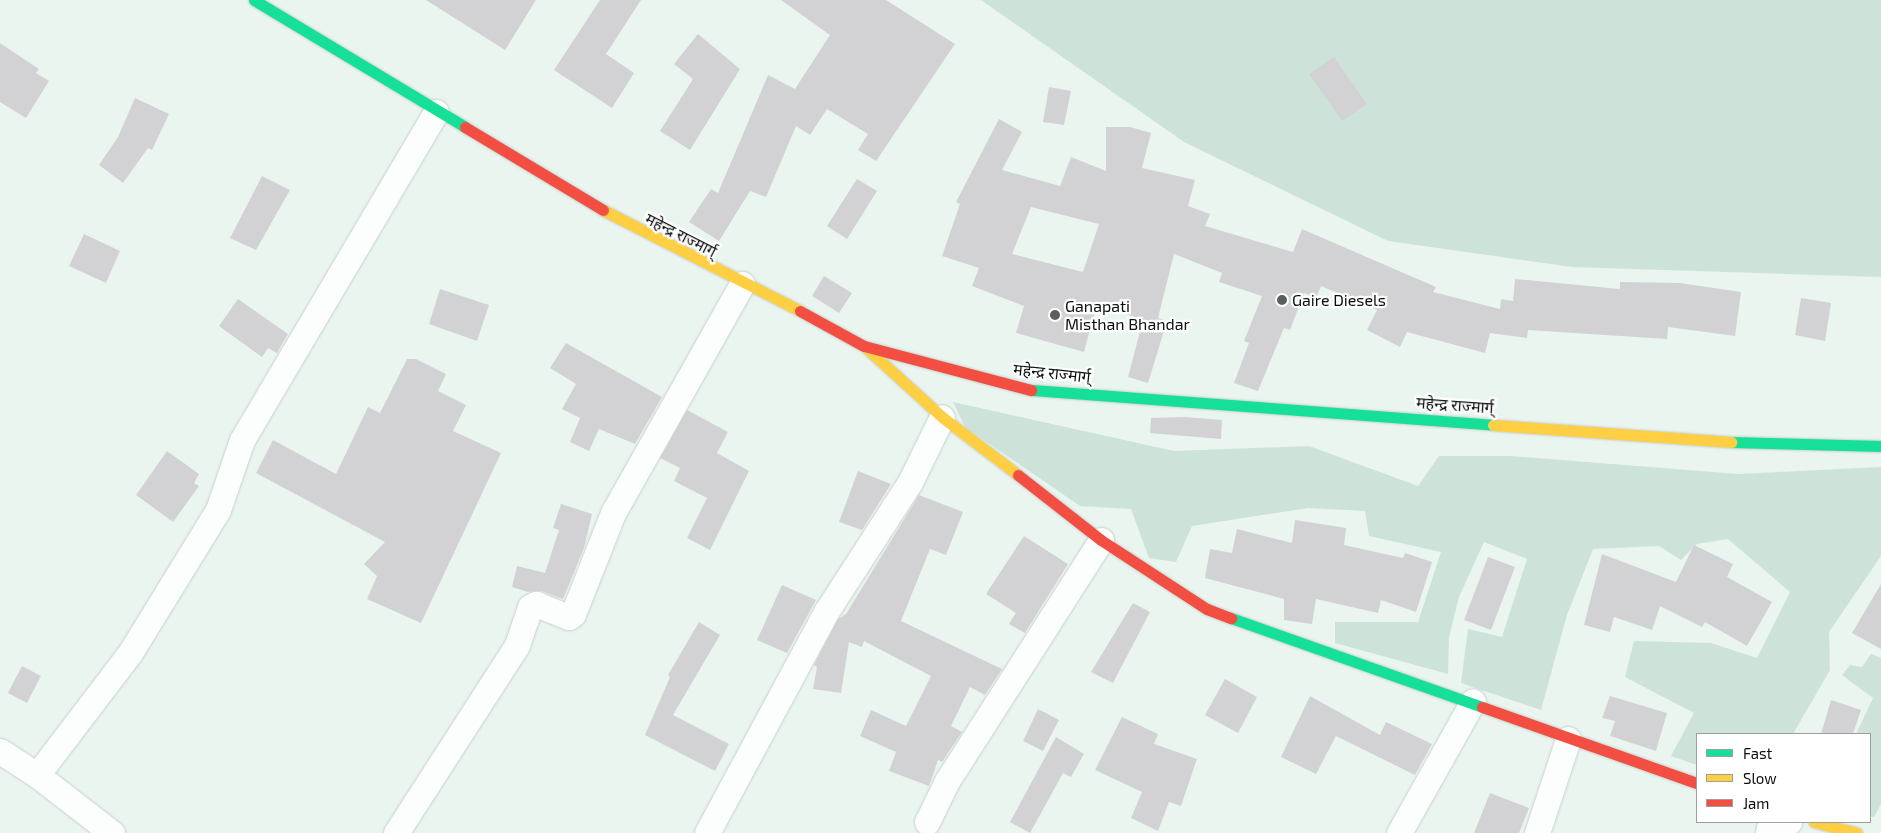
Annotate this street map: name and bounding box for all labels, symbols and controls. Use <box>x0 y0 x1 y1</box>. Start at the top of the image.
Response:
street label: महेन्द्र राज्मार्ग् <box>642 209 720 261</box>
place label: Gaire Diesels <box>1292 290 1386 310</box>
marker: Gaire Diesels <box>1276 294 1288 306</box>
place label: Ganapati Misthan Bhandar <box>1065 296 1190 334</box>
marker: Ganapati Misthan Bhandar <box>1049 309 1061 321</box>
street label: महेन्द्र राज्मार्ग् <box>1012 359 1092 387</box>
street label: महेन्द्र राज्मार्ग् <box>1416 393 1494 417</box>
legend <box>1696 733 1871 823</box>
text: Fast <box>1743 744 1772 762</box>
text: Slow <box>1743 769 1777 787</box>
text: Jam <box>1743 794 1769 812</box>

